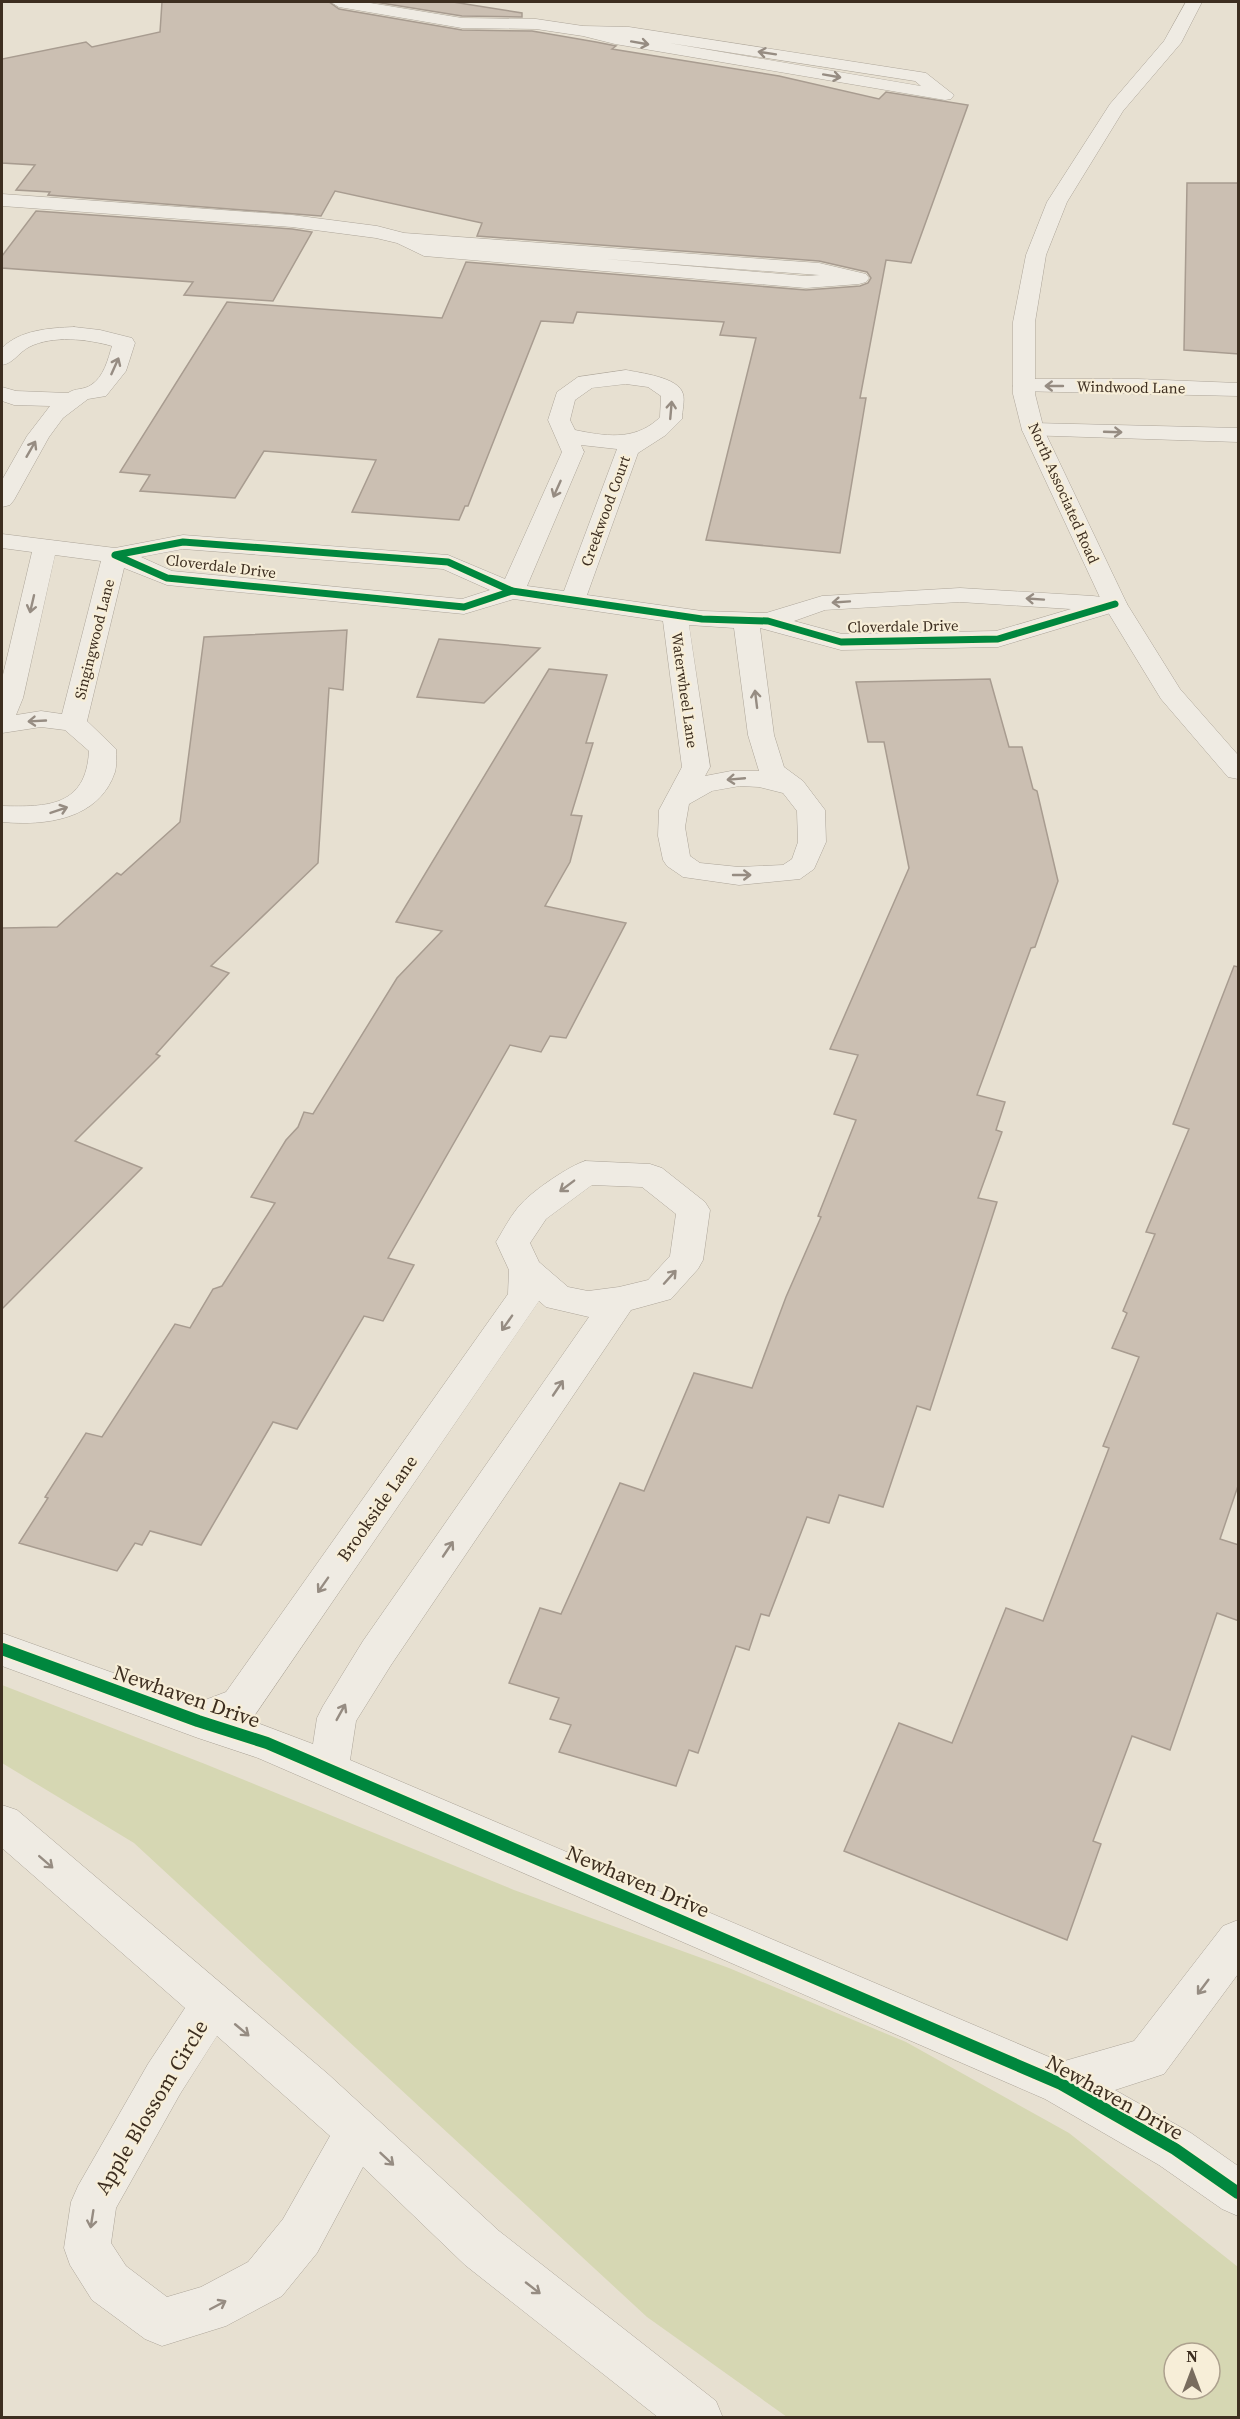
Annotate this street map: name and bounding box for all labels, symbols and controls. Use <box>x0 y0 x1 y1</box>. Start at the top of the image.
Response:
one-way arrow <box>629 38 649 49</box>
one-way arrow <box>757 48 777 59</box>
one-way arrow <box>822 70 841 81</box>
one-way arrow <box>110 357 122 375</box>
street label: Windwood Lane <box>1076 376 1186 398</box>
one-way arrow <box>1045 380 1065 392</box>
one-way arrow <box>666 401 677 420</box>
street label: North Associated Road <box>1023 419 1105 567</box>
one-way arrow <box>1102 426 1122 437</box>
one-way arrow <box>26 441 37 459</box>
street label: Creekwood Court <box>575 453 635 569</box>
one-way arrow <box>551 479 562 498</box>
street label: Cloverdale Drive <box>165 549 278 583</box>
street label: Singingwood Lane <box>69 576 119 701</box>
one-way arrow <box>25 594 37 613</box>
one-way arrow <box>1026 594 1046 605</box>
one-way arrow <box>831 597 851 608</box>
street label: Cloverdale Drive <box>847 615 959 637</box>
street label: Waterwheel Lane <box>666 631 704 750</box>
one-way arrow <box>751 689 762 709</box>
one-way arrow <box>28 715 48 726</box>
one-way arrow <box>726 774 746 785</box>
one-way arrow <box>49 804 68 815</box>
one-way arrow <box>732 869 752 881</box>
one-way arrow <box>560 1179 576 1192</box>
one-way arrow <box>663 1270 677 1285</box>
one-way arrow <box>501 1314 513 1330</box>
one-way arrow <box>552 1380 564 1396</box>
street label: Brookside Lane <box>331 1450 423 1566</box>
one-way arrow <box>442 1541 454 1557</box>
one-way arrow <box>317 1577 329 1593</box>
street label: Newhaven Drive <box>110 1657 264 1735</box>
one-way arrow <box>336 1703 348 1721</box>
street label: Newhaven Drive <box>562 1838 714 1924</box>
one-way arrow <box>38 1855 53 1869</box>
one-way arrow <box>1197 1978 1209 1994</box>
street label: Apple Blossom Circle <box>87 2014 215 2200</box>
one-way arrow <box>234 2023 250 2036</box>
street label: Newhaven Drive <box>1041 2047 1189 2147</box>
one-way arrow <box>379 2152 394 2166</box>
one-way arrow <box>86 2209 97 2229</box>
one-way arrow <box>525 2282 541 2295</box>
one-way arrow <box>209 2298 227 2310</box>
north arrow <box>1162 2341 1222 2401</box>
text: N <box>1186 2345 1198 2367</box>

